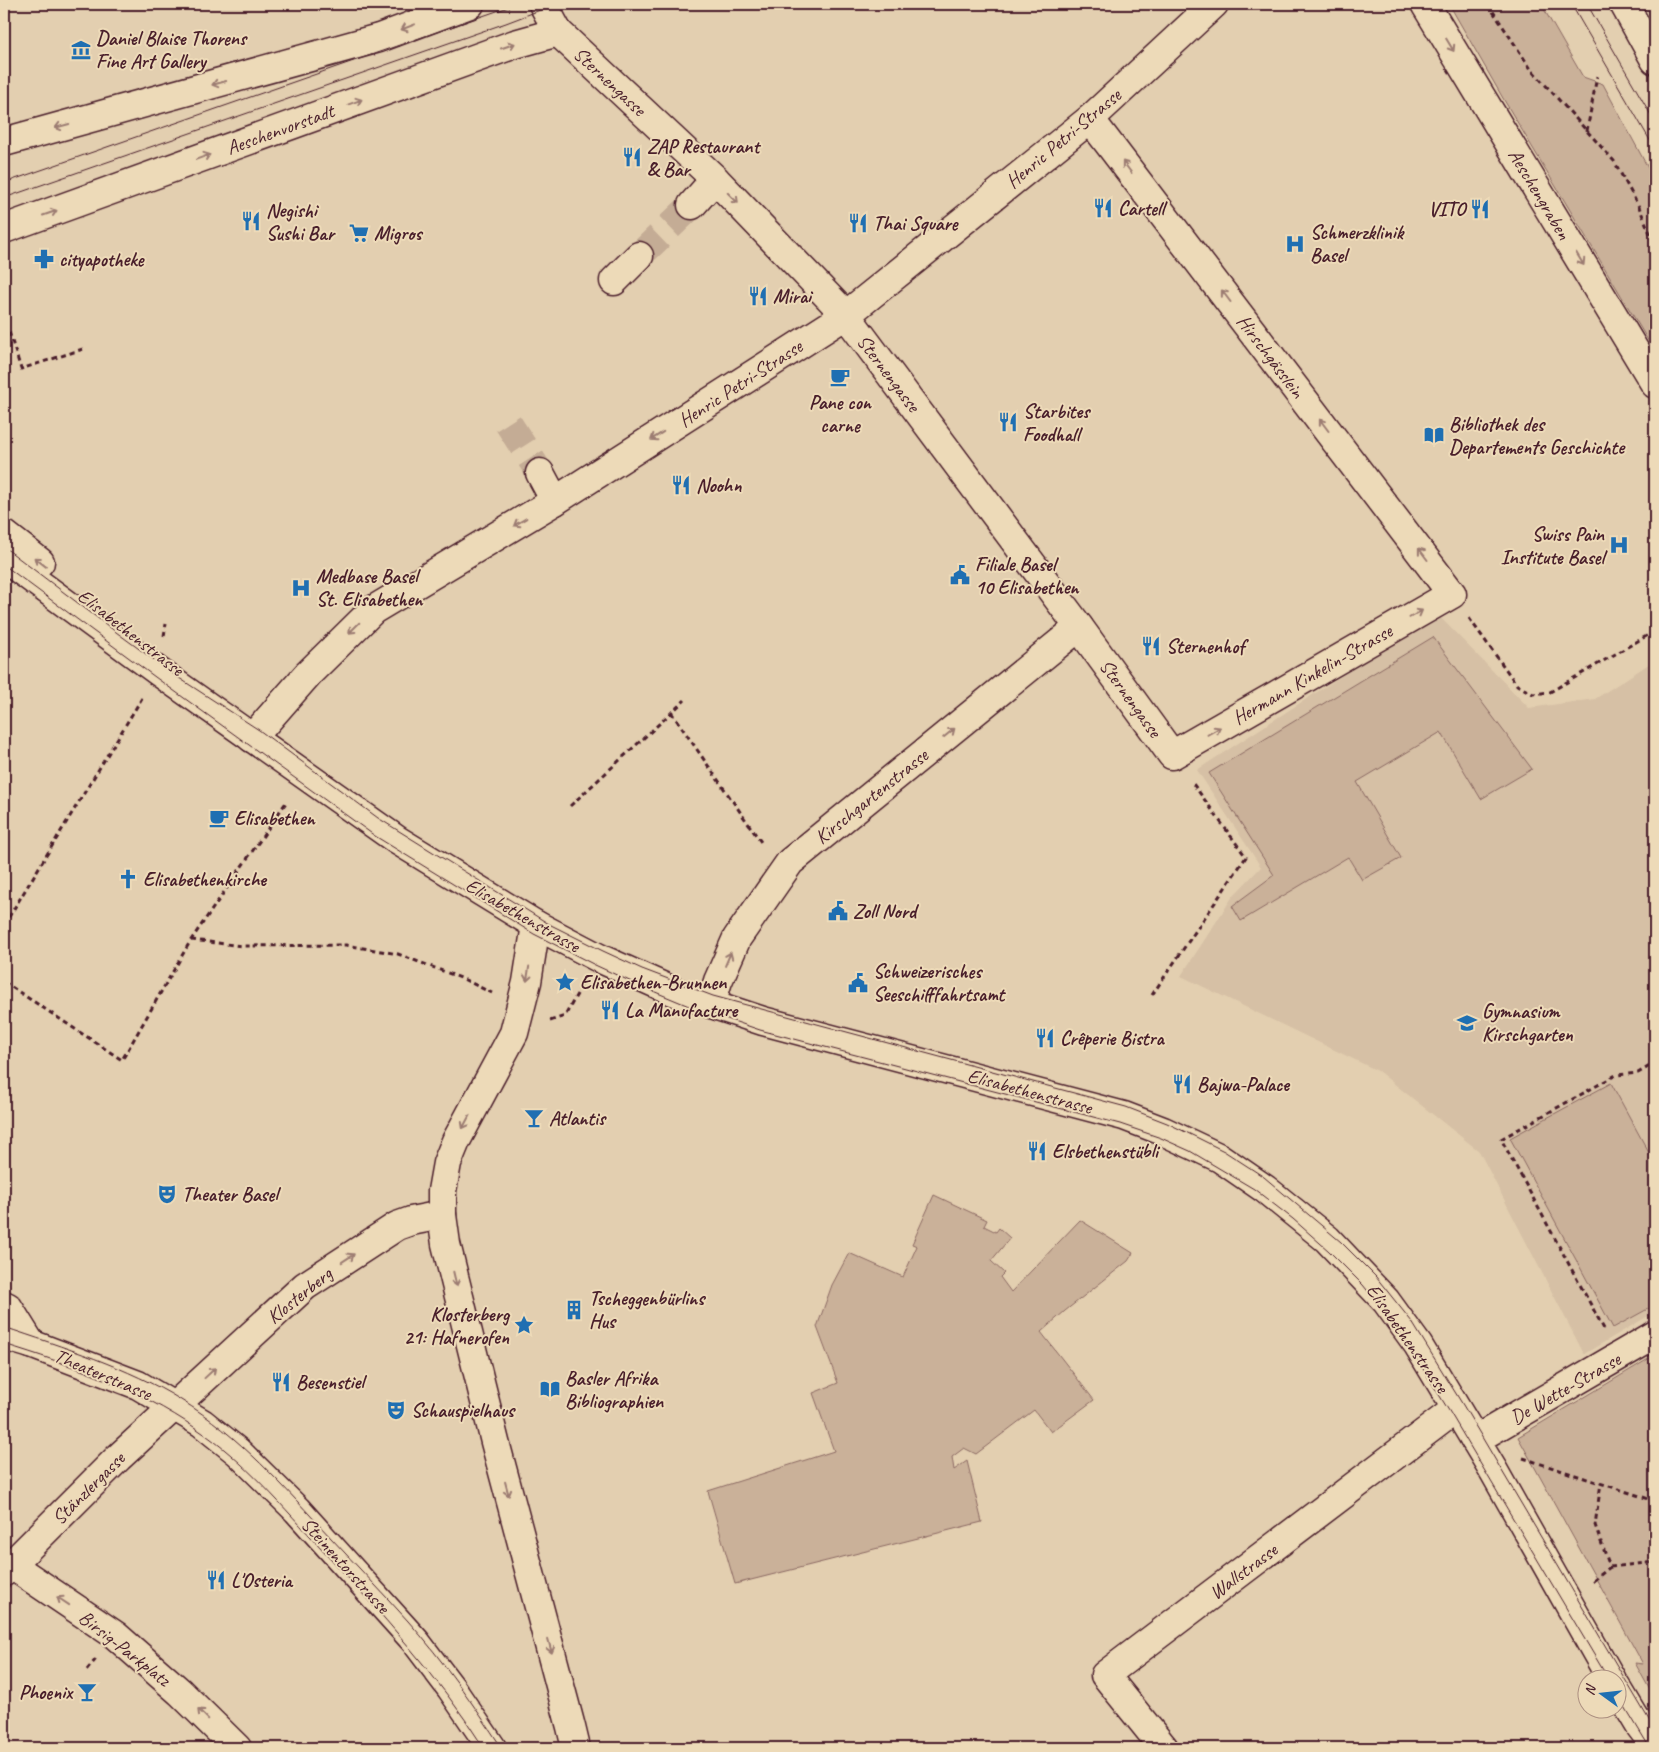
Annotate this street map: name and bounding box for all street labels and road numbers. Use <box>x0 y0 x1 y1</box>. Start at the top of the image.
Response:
street label: Sternengasse <box>568 41 652 122</box>
street label: Henric Petri-Strasse <box>1001 82 1127 194</box>
street label: Aeschenvorstadt <box>223 98 340 160</box>
street label: Aeschengraben <box>1503 144 1577 245</box>
street label: Hirschgässlein <box>1231 310 1311 404</box>
street label: Sternengasse <box>851 330 927 418</box>
street label: Henric Petri-Strasse <box>674 333 808 433</box>
street label: Elisabethenstrasse <box>73 583 190 682</box>
street label: Hermann Kinkelin-Strasse <box>1228 618 1398 730</box>
street label: Sternengasse <box>1094 654 1168 743</box>
street label: Kirschgartenstrasse <box>810 742 934 850</box>
street label: Elisabethenstrasse <box>461 873 586 959</box>
street label: Elisabethenstrasse <box>965 1063 1096 1120</box>
street label: Klosterberg <box>261 1261 338 1329</box>
street label: Elisabethenstrasse <box>1361 1279 1455 1399</box>
street label: Theaterstrasse <box>50 1343 157 1407</box>
street label: De Wette-Strasse <box>1506 1346 1626 1430</box>
street label: Stänzlergasse <box>47 1446 131 1530</box>
street label: Steinentorstrasse <box>296 1512 396 1620</box>
street label: Wallstrasse <box>1204 1537 1283 1605</box>
street label: Birsig-Parkplatz <box>74 1605 177 1693</box>

